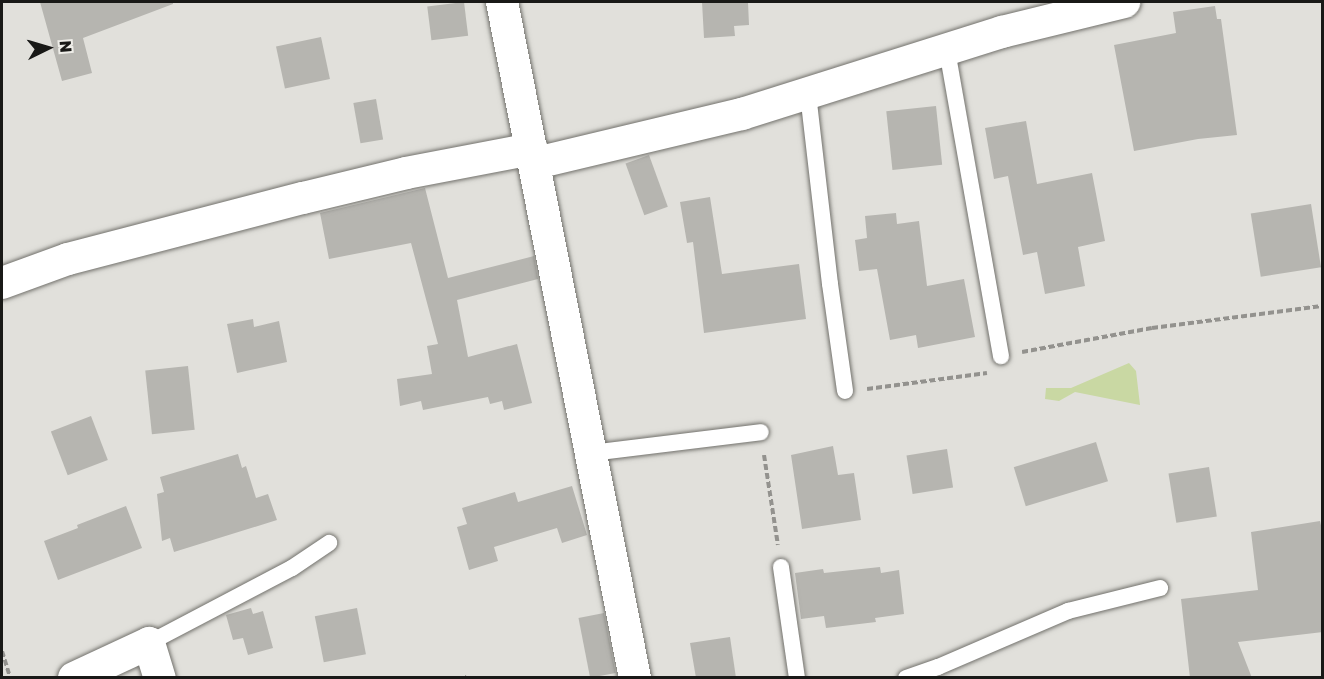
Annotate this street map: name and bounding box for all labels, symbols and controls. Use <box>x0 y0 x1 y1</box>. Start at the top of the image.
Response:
north arrow <box>18 18 78 78</box>
text: N <box>55 39 76 53</box>

